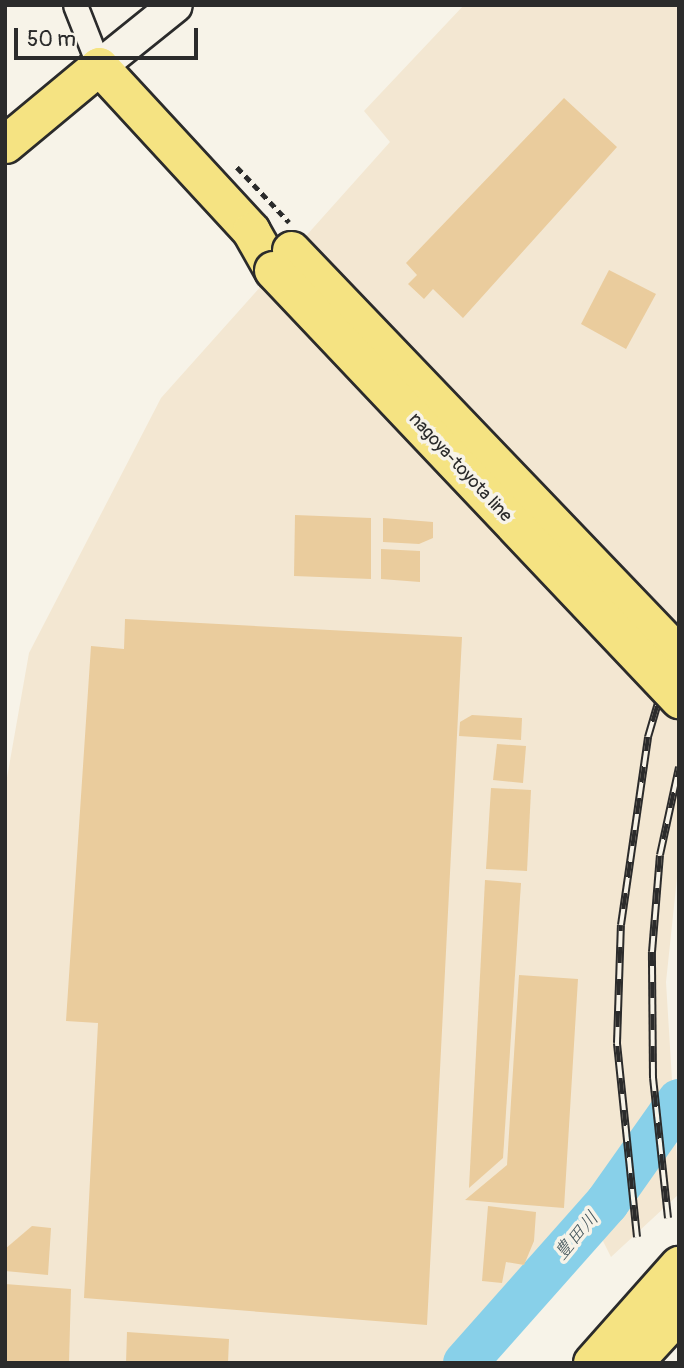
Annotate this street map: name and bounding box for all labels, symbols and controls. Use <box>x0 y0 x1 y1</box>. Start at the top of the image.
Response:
scale bar <box>18 14 201 58</box>
text: 50 m <box>27 26 76 53</box>
street label: nagoya-toyota line <box>404 409 516 527</box>
water label: 豊田川 <box>550 1207 604 1265</box>

